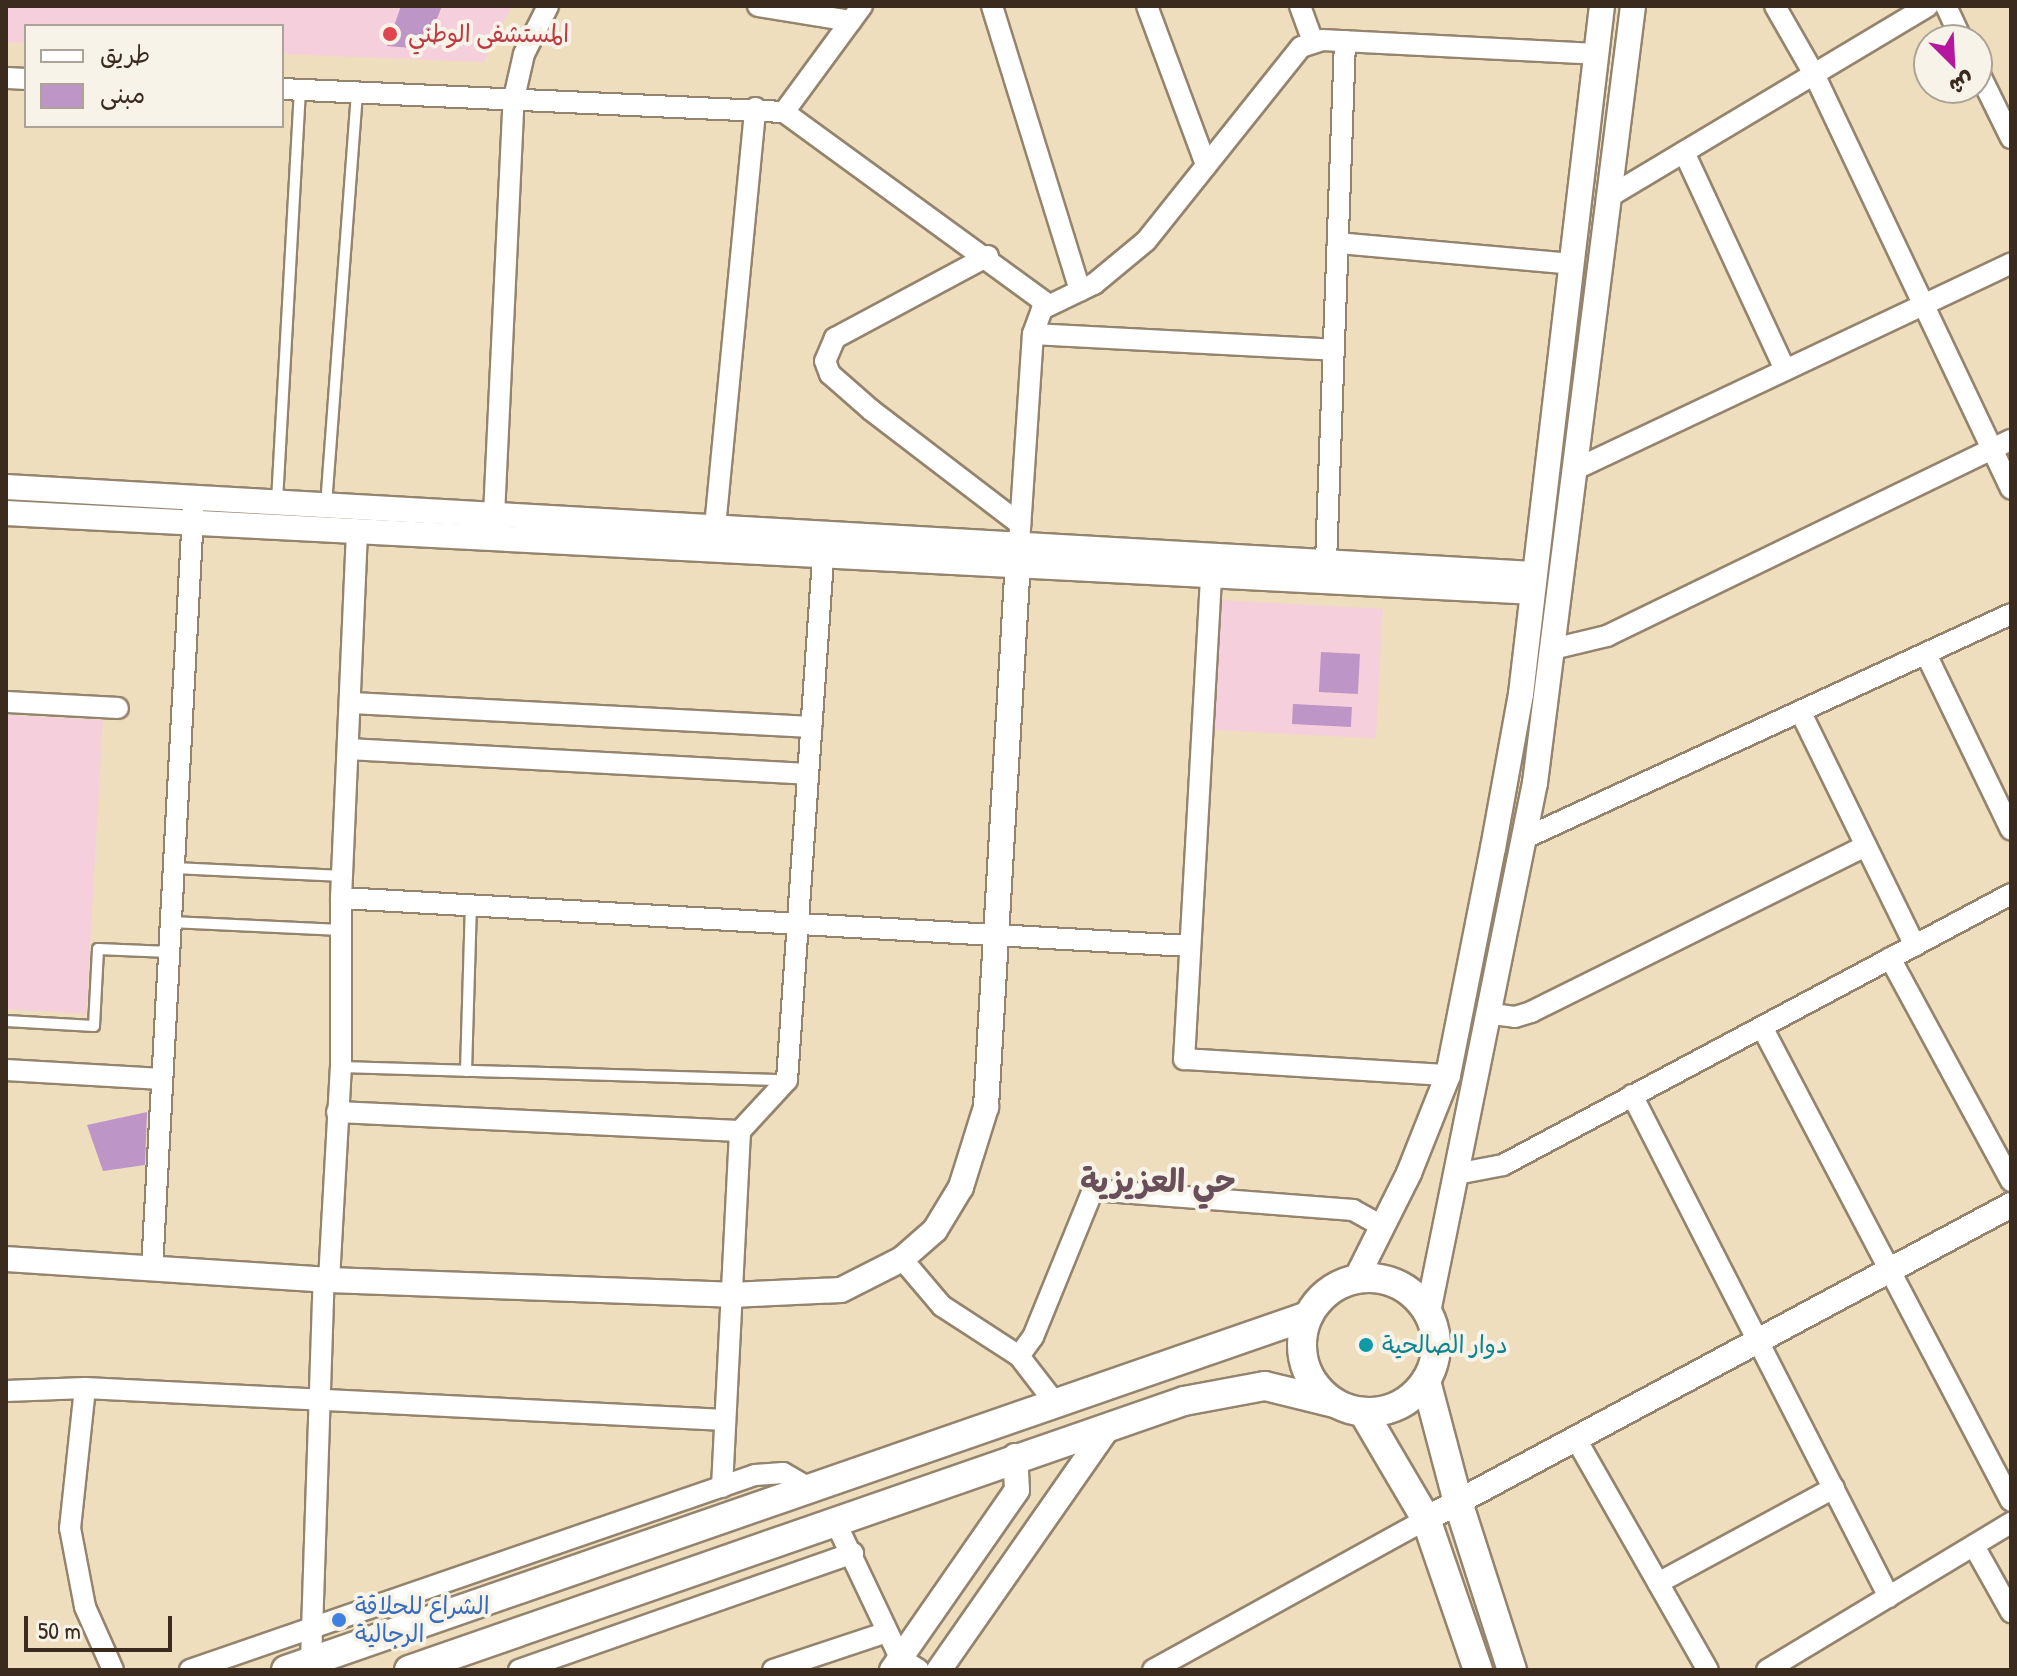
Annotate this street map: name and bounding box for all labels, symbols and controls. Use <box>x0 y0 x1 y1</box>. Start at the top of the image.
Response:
place label: المستشفى الوطني <box>408 20 569 48</box>
marker: المستشفى الوطني <box>379 23 401 45</box>
legend <box>24 24 284 128</box>
north arrow <box>1913 24 1993 104</box>
text: طريق <box>100 38 150 70</box>
text: ش <box>1945 65 1979 103</box>
text: مبنى <box>100 78 145 110</box>
district label: حي العزيزية <box>1080 1162 1236 1200</box>
place label: دوار الصالحية <box>1382 1331 1508 1359</box>
marker: دوار الصالحية <box>1357 1336 1375 1354</box>
place label: الشراع للحلاقة الرجالية <box>355 1592 490 1648</box>
scale bar <box>28 1600 176 1650</box>
marker: الشراع للحلاقة الرجالية <box>330 1611 348 1629</box>
text: 50 m <box>38 1614 81 1646</box>

